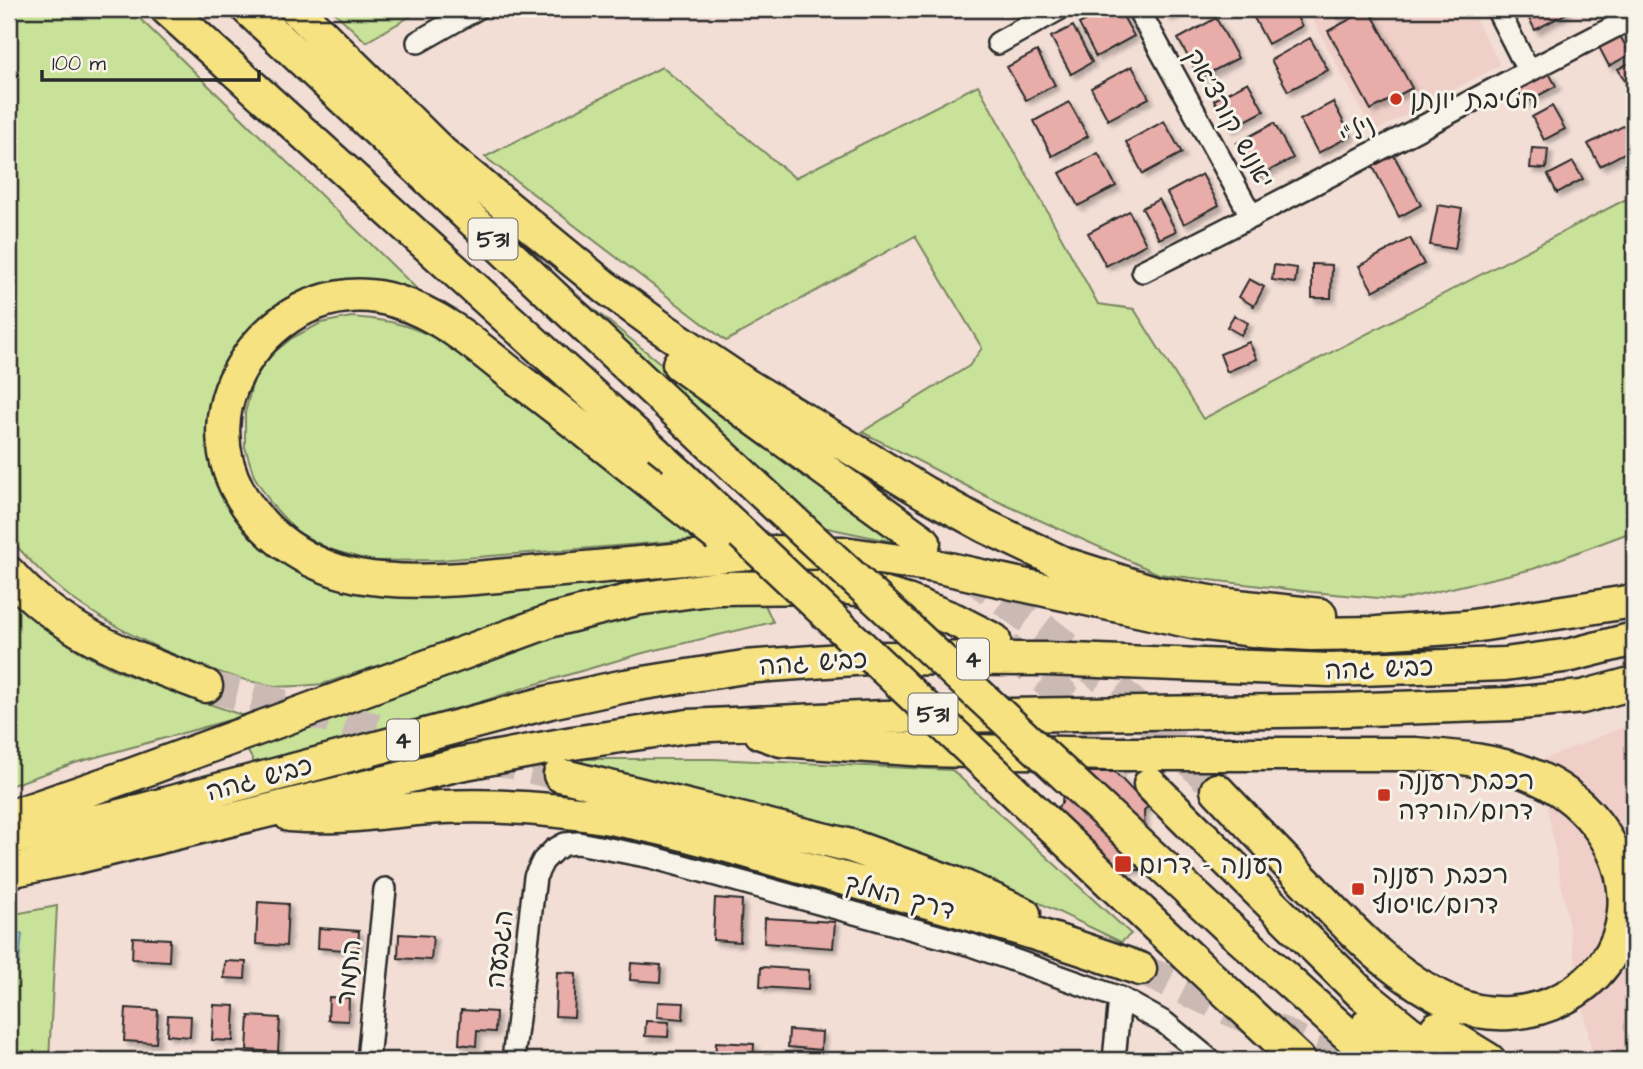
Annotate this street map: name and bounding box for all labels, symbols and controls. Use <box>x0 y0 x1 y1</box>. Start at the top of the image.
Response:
scale bar <box>42 38 259 82</box>
street label: יאנוש קורצ'אק <box>1176 42 1283 195</box>
text: 100 m <box>52 49 107 78</box>
place label: חטיבת יונתן <box>1410 82 1538 118</box>
marker: חטיבת יונתן <box>1388 91 1404 107</box>
street label: ניל"י <box>1333 107 1382 155</box>
road number: 531 <box>468 219 518 260</box>
road number: 4 <box>957 638 989 680</box>
street label: כביש גהה <box>758 641 869 685</box>
street label: כביש גהה <box>1324 649 1434 689</box>
road number: 531 <box>908 694 958 734</box>
road number: 4 <box>387 720 419 760</box>
street label: כביש גהה <box>202 747 316 810</box>
place label: רכבת רעננה דרום/הורדה <box>1398 763 1534 829</box>
marker: רכבת רעננה דרום/הורדה <box>1376 787 1392 803</box>
place label: רעננה – דרום <box>1139 847 1284 883</box>
marker: רעננה – דרום <box>1113 854 1133 874</box>
place label: רכבת רעננה דרום/איסוף <box>1372 857 1508 923</box>
street label: דרך המלך <box>841 865 959 929</box>
marker: רכבת רעננה דרום/איסוף <box>1350 881 1366 897</box>
street label: הגבעה <box>477 908 523 990</box>
street label: התמר <box>328 937 370 1007</box>

